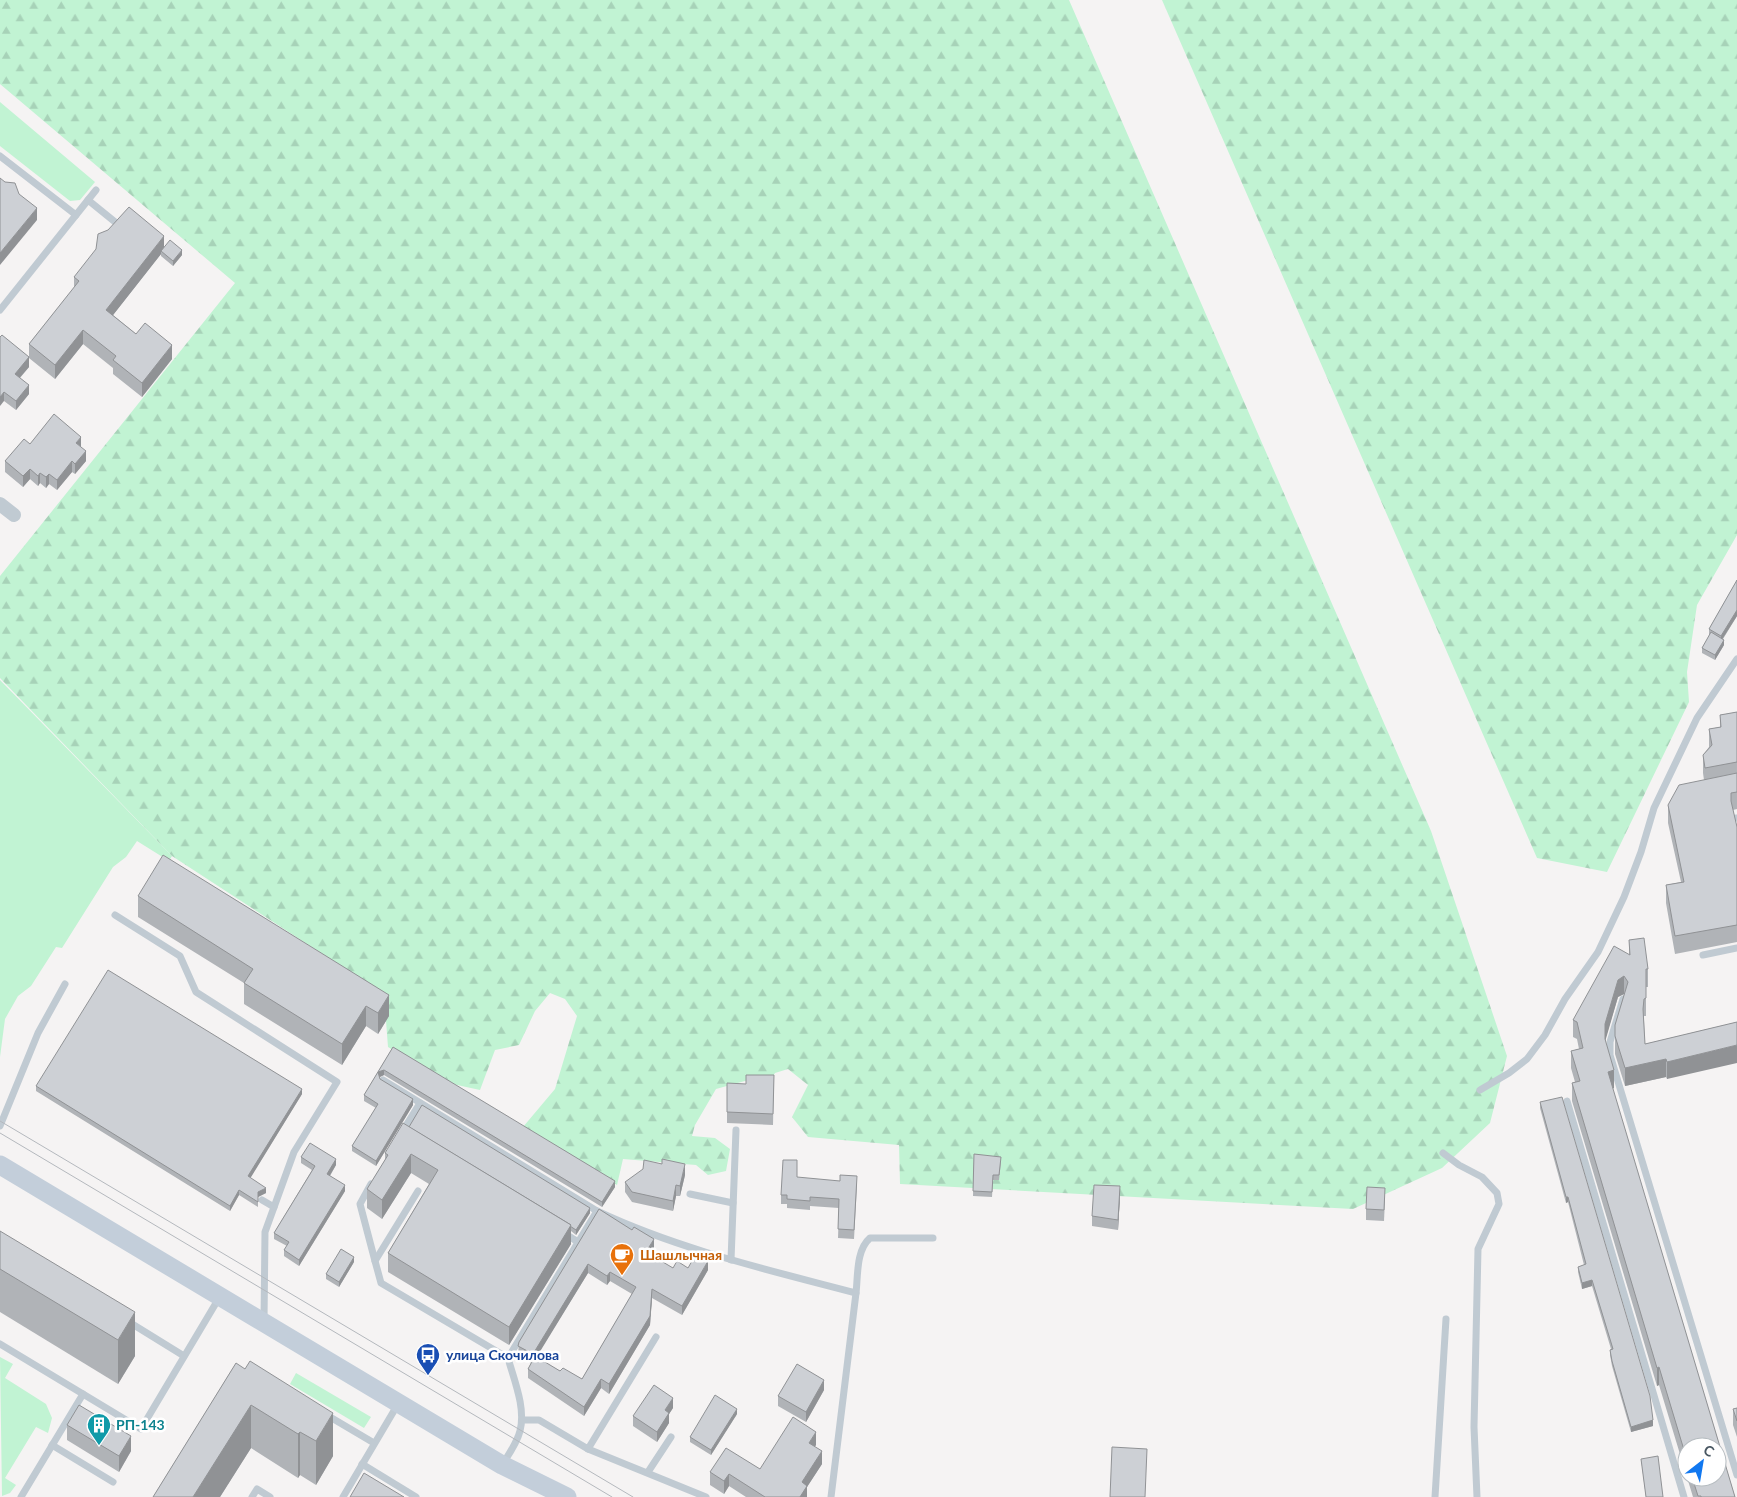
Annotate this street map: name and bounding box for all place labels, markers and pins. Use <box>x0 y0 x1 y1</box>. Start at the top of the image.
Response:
cafe icon: Шашлычная <box>609 1242 635 1276</box>
place label: Шашлычная <box>640 1246 722 1263</box>
bus stop icon: улица Скочилова <box>415 1342 441 1376</box>
place label: улица Скочилова <box>446 1346 559 1363</box>
building icon: РП-143 <box>86 1412 112 1446</box>
place label: РП-143 <box>116 1416 165 1433</box>

